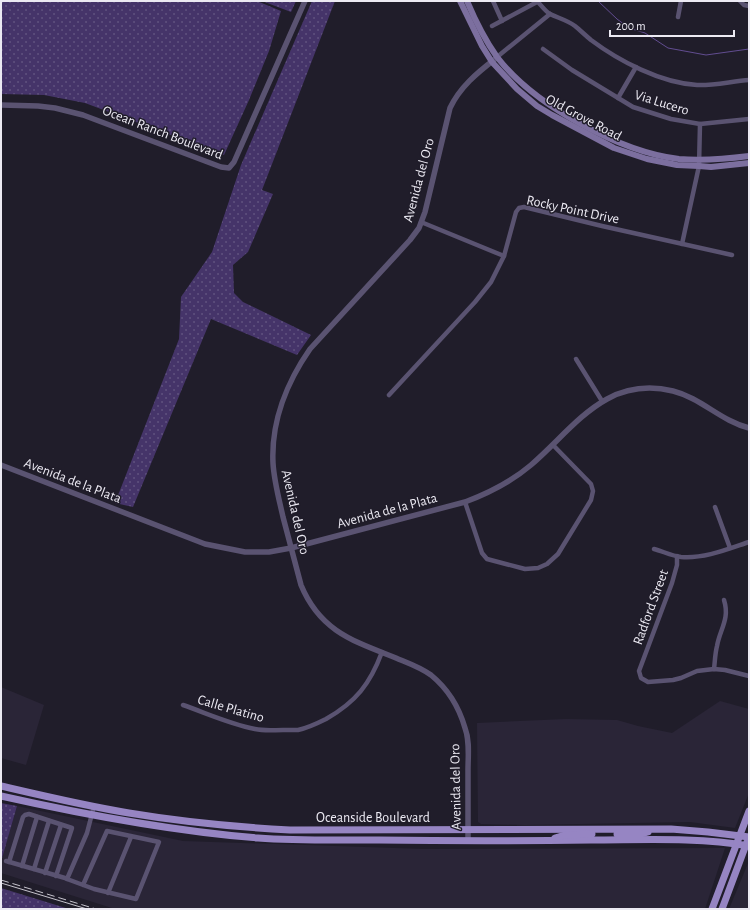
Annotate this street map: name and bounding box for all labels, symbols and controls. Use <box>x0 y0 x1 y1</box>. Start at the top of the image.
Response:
scale bar <box>610 12 734 38</box>
text: 200 m <box>616 20 646 32</box>
street label: Via Lucero <box>633 88 691 118</box>
street label: Old Grove Road <box>543 92 624 144</box>
street label: Ocean Ranch Boulevard <box>101 104 225 162</box>
street label: Avenida del Oro <box>401 137 437 224</box>
street label: Rocky Point Drive <box>525 193 620 227</box>
street label: Avenida de la Plata <box>22 456 124 506</box>
street label: Avenida del Oro <box>278 469 312 556</box>
street label: Avenida de la Plata <box>336 491 439 531</box>
street label: Radford Street <box>631 567 671 647</box>
street label: Calle Platino <box>196 693 266 725</box>
street label: Avenida del Oro <box>448 744 464 830</box>
street label: Oceanside Boulevard <box>316 811 430 825</box>

